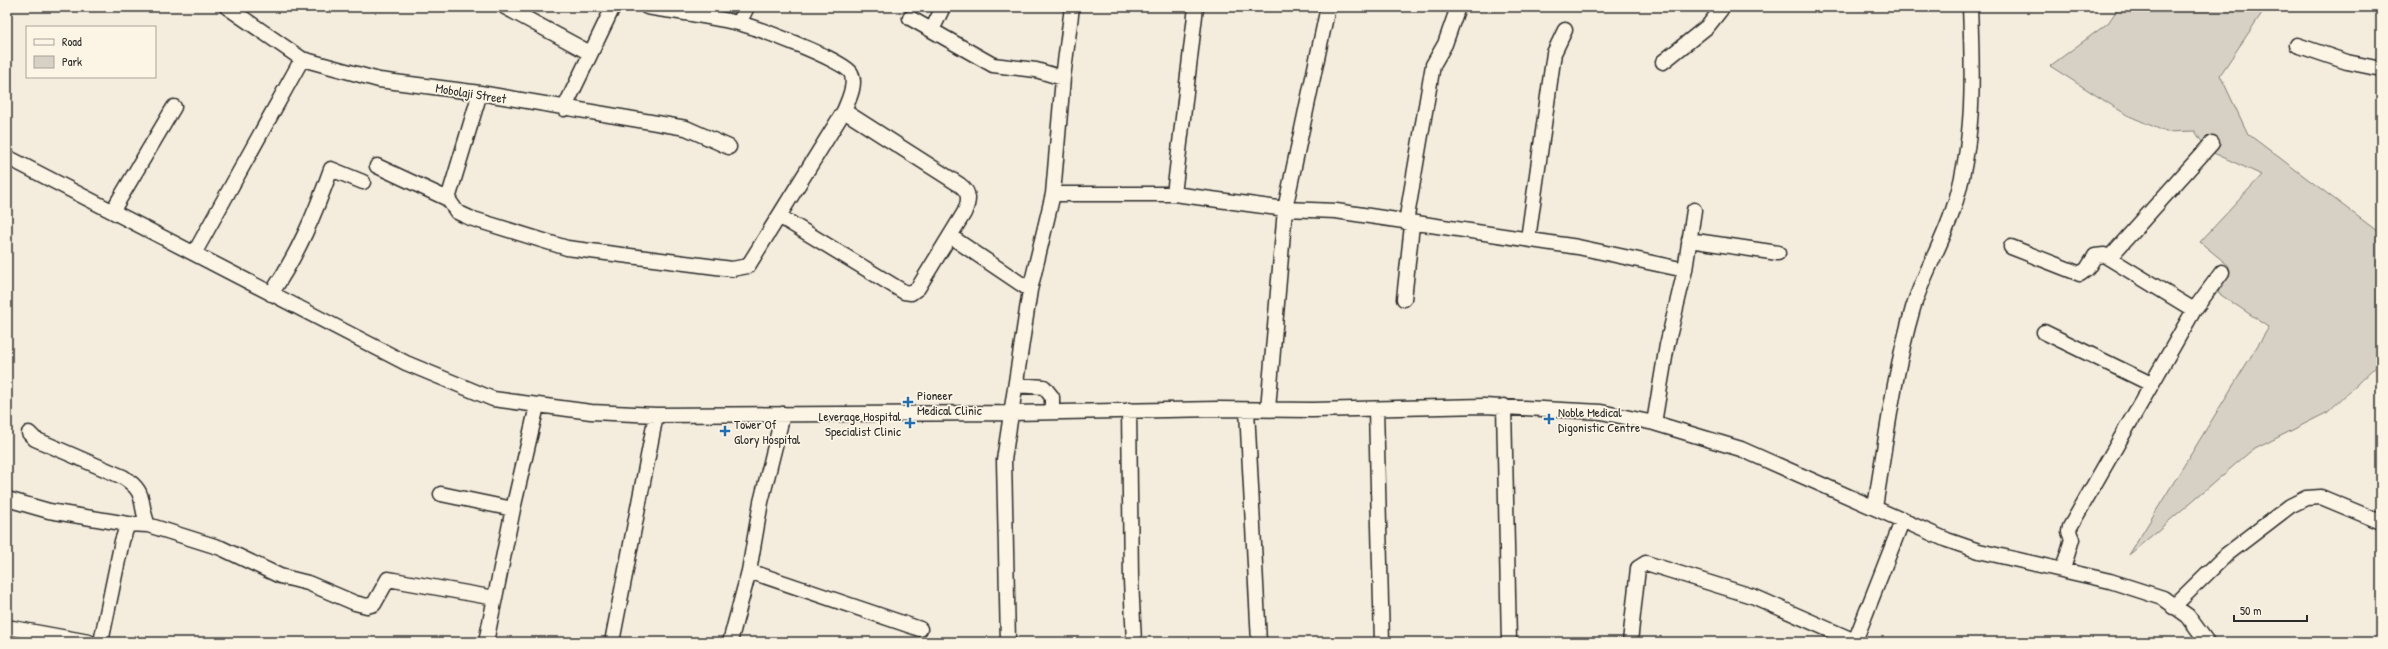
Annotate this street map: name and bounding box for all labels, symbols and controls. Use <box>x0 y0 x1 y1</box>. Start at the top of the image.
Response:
legend <box>26 26 156 78</box>
text: Road <box>62 33 82 50</box>
text: Park <box>62 53 82 70</box>
street label: Mobolaji Street <box>434 79 508 108</box>
place label: Pioneer Medical Clinic <box>917 386 982 419</box>
marker: Pioneer Medical Clinic <box>902 396 914 408</box>
place label: Noble Medical Digonistic Centre <box>1558 403 1640 436</box>
place label: Leverage Hospital Specialist Clinic <box>819 407 902 440</box>
marker: Noble Medical Digonistic Centre <box>1543 413 1555 425</box>
place label: Tower Of Glory Hospital <box>734 415 801 448</box>
marker: Leverage Hospital Specialist Clinic <box>904 417 916 429</box>
marker: Tower Of Glory Hospital <box>719 425 731 437</box>
scale bar <box>2234 597 2307 623</box>
text: 50 m <box>2240 602 2261 619</box>

